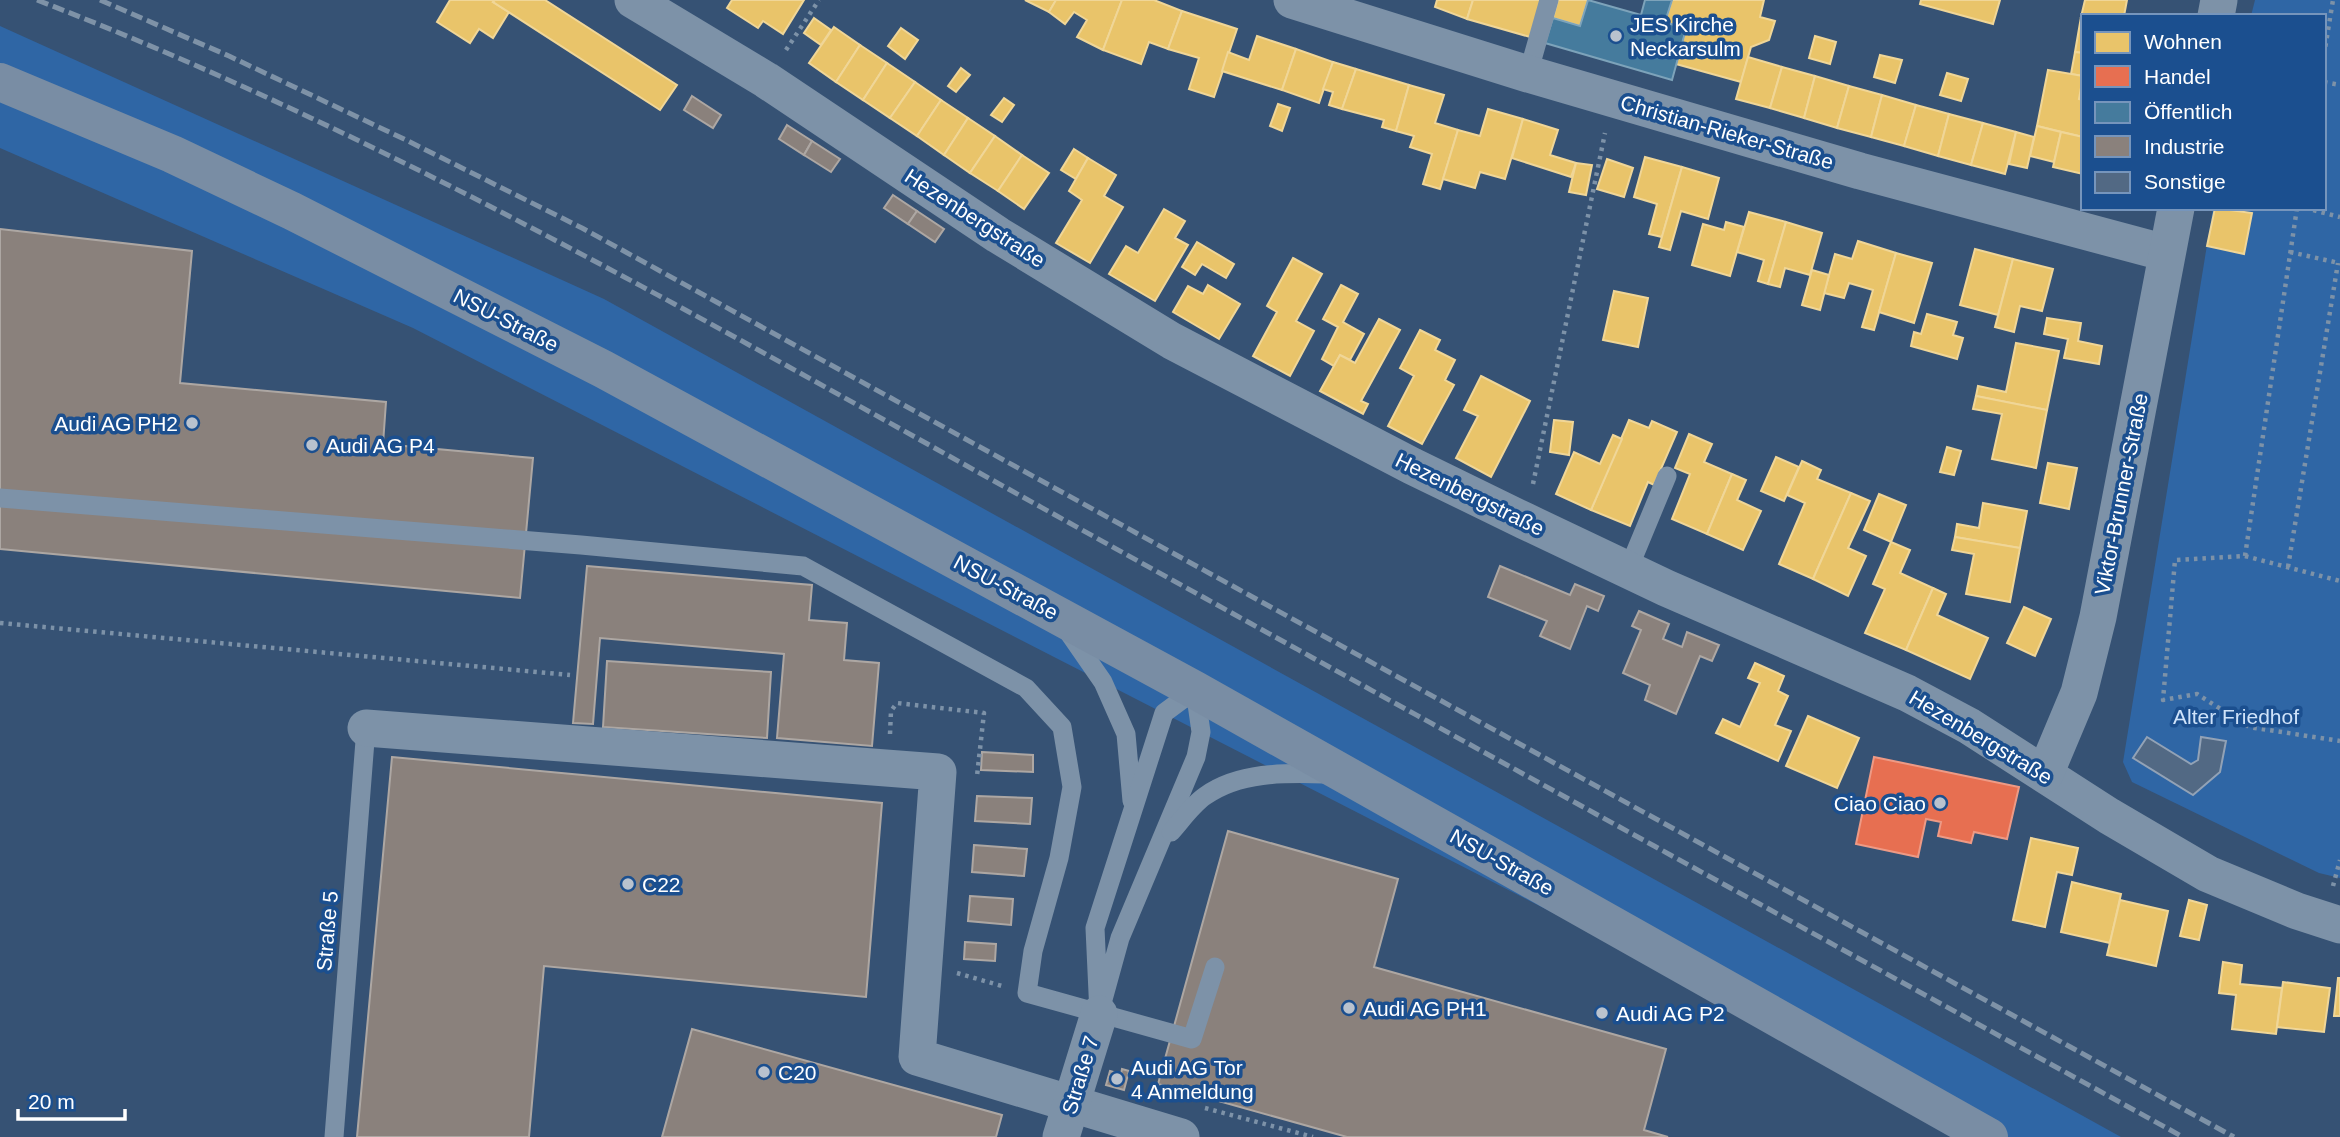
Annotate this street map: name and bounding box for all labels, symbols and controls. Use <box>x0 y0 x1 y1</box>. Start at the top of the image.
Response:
place label: JES Kirche Neckarsulm <box>1630 13 1741 60</box>
legend <box>2081 14 2326 210</box>
marker: JES Kirche Neckarsulm <box>1608 28 1624 44</box>
text: Wohnen <box>2144 30 2222 53</box>
text: Handel <box>2144 65 2211 88</box>
street label: Christian-Rieker-Straße <box>1618 91 1836 173</box>
text: Öffentlich <box>2144 100 2232 123</box>
text: Industrie <box>2144 135 2225 158</box>
street label: Hezenbergstraße <box>901 164 1049 272</box>
text: Sonstige <box>2144 170 2226 193</box>
street label: NSU-Straße <box>450 284 562 356</box>
street label: Viktor-Brunner-Straße <box>2090 391 2152 597</box>
place label: Audi AG PH2 <box>54 412 178 435</box>
marker: Audi AG PH2 <box>184 415 200 431</box>
place label: Audi AG P4 <box>326 434 435 457</box>
marker: Audi AG P4 <box>304 437 320 453</box>
street label: Hezenbergstraße <box>1392 448 1548 540</box>
street label: NSU-Straße <box>950 550 1062 624</box>
street label: Hezenbergstraße <box>1906 685 2056 789</box>
park label: Alter Friedhof <box>2173 705 2299 728</box>
place label: Ciao Ciao <box>1834 792 1926 815</box>
marker: Ciao Ciao <box>1932 795 1948 811</box>
street label: NSU-Straße <box>1446 824 1558 900</box>
place label: C22 <box>642 873 681 896</box>
marker: C22 <box>620 876 636 892</box>
street label: Straße 5 <box>312 890 342 972</box>
place label: Audi AG PH1 <box>1363 997 1487 1020</box>
marker: Audi AG PH1 <box>1341 1000 1357 1016</box>
place label: Audi AG P2 <box>1616 1002 1725 1025</box>
marker: Audi AG P2 <box>1594 1005 1610 1021</box>
street label: Straße 7 <box>1057 1033 1103 1117</box>
place label: Audi AG Tor 4 Anmeldung <box>1131 1056 1254 1103</box>
place label: C20 <box>778 1061 817 1084</box>
marker: C20 <box>756 1064 772 1080</box>
marker: Audi AG Tor 4 Anmeldung <box>1109 1071 1125 1087</box>
scale bar <box>18 1078 124 1122</box>
text: 20 m <box>28 1090 75 1113</box>

